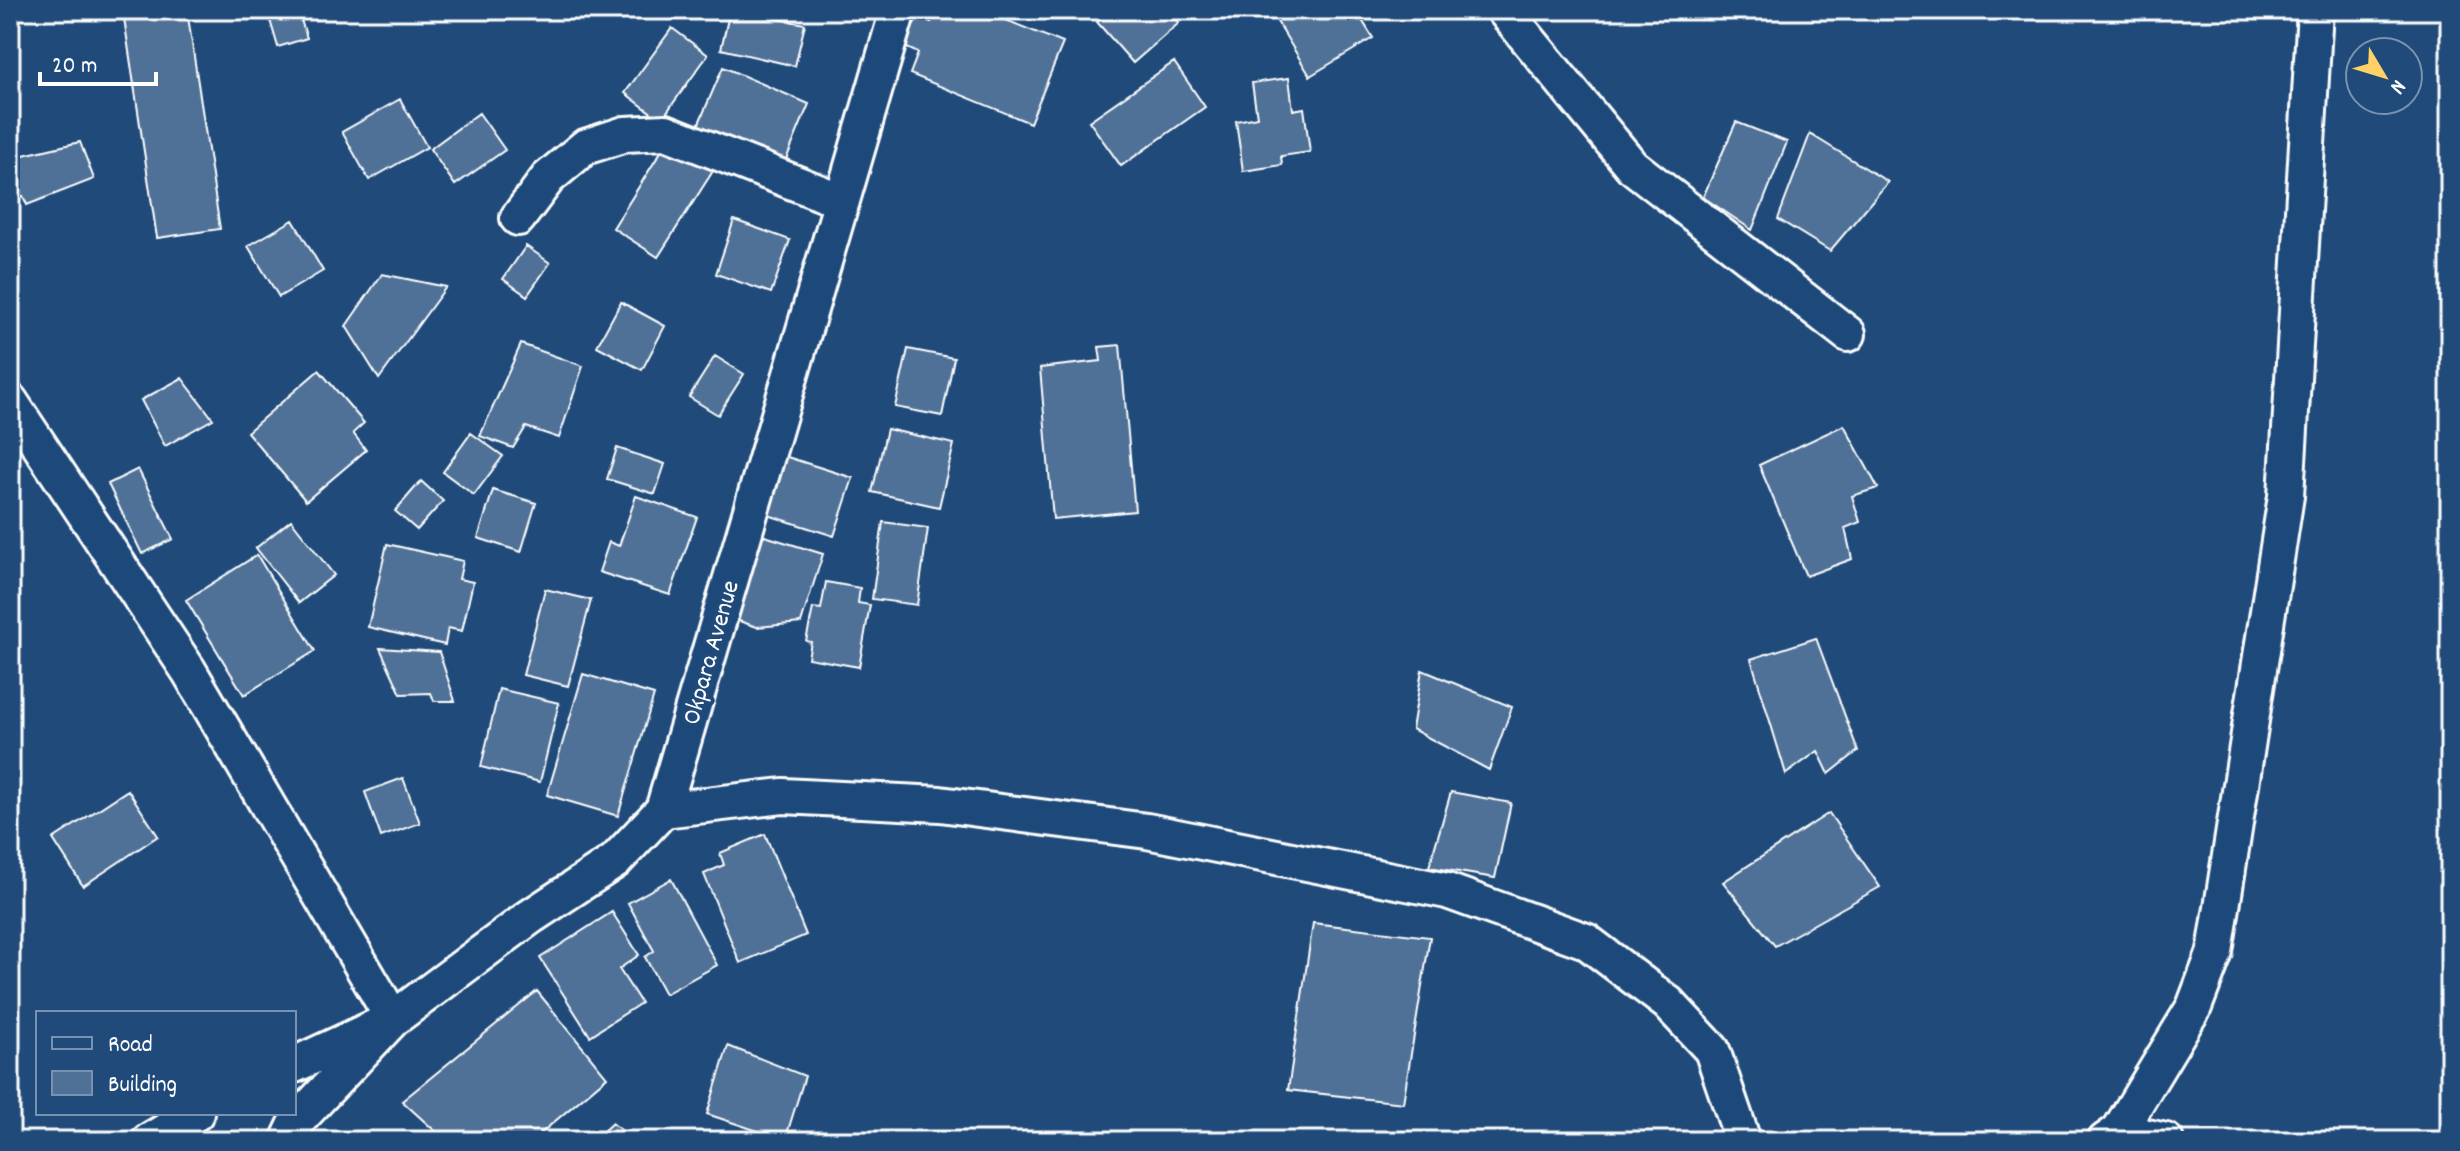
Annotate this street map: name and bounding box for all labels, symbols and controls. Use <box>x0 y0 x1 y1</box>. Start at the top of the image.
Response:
scale bar <box>40 36 156 86</box>
north arrow <box>2344 36 2424 116</box>
text: 20 m <box>52 50 98 84</box>
text: N <box>2381 72 2413 100</box>
street label: Okpara Avenue <box>674 576 751 730</box>
legend <box>36 1011 296 1115</box>
text: Road <box>108 1029 153 1063</box>
text: Building <box>108 1069 177 1103</box>

